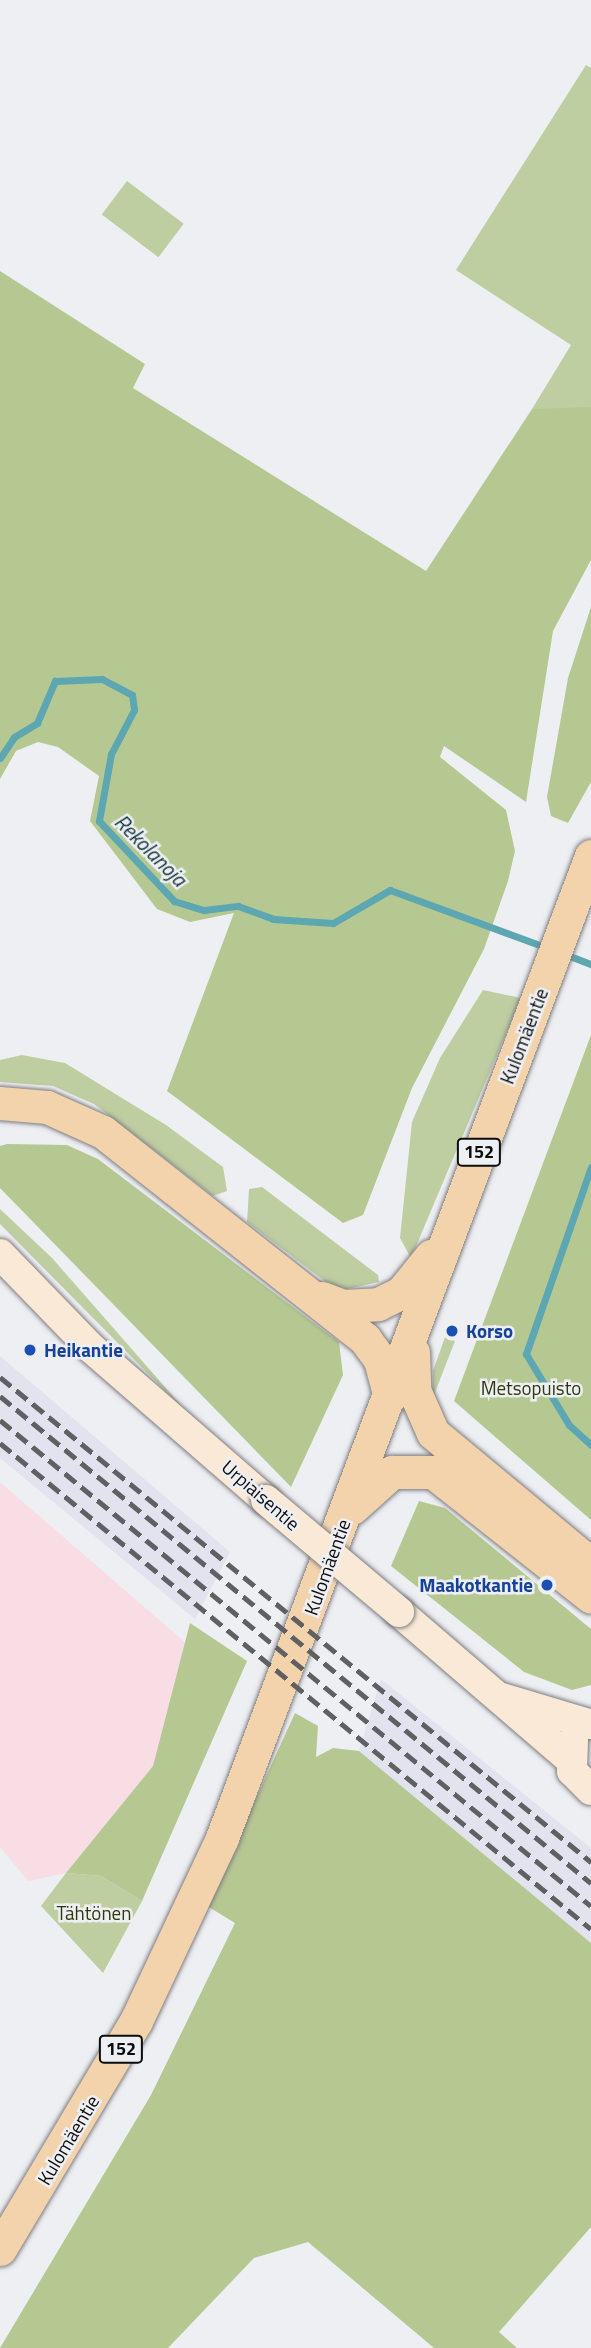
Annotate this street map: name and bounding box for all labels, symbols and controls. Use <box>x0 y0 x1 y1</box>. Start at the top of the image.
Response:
water label: Rekolanoja <box>110 809 192 891</box>
street label: Kulomäentie <box>495 985 553 1087</box>
road number: 152 <box>456 1138 502 1167</box>
place label: Korso <box>466 1320 513 1342</box>
marker: Korso <box>444 1323 460 1339</box>
place label: Heikantie <box>44 1339 123 1361</box>
marker: Heikantie <box>22 1342 38 1358</box>
park label: Metsopuisto <box>481 1377 581 1399</box>
street label: Urpiaisentie <box>217 1455 305 1535</box>
street label: Kulomäentie <box>299 1516 355 1618</box>
place label: Maakotkantie <box>419 1574 533 1596</box>
marker: Maakotkantie <box>539 1577 555 1593</box>
park label: Tähtönen <box>57 1902 131 1924</box>
road number: 152 <box>98 2035 144 2064</box>
street label: Kulomäentie <box>32 2091 104 2189</box>

